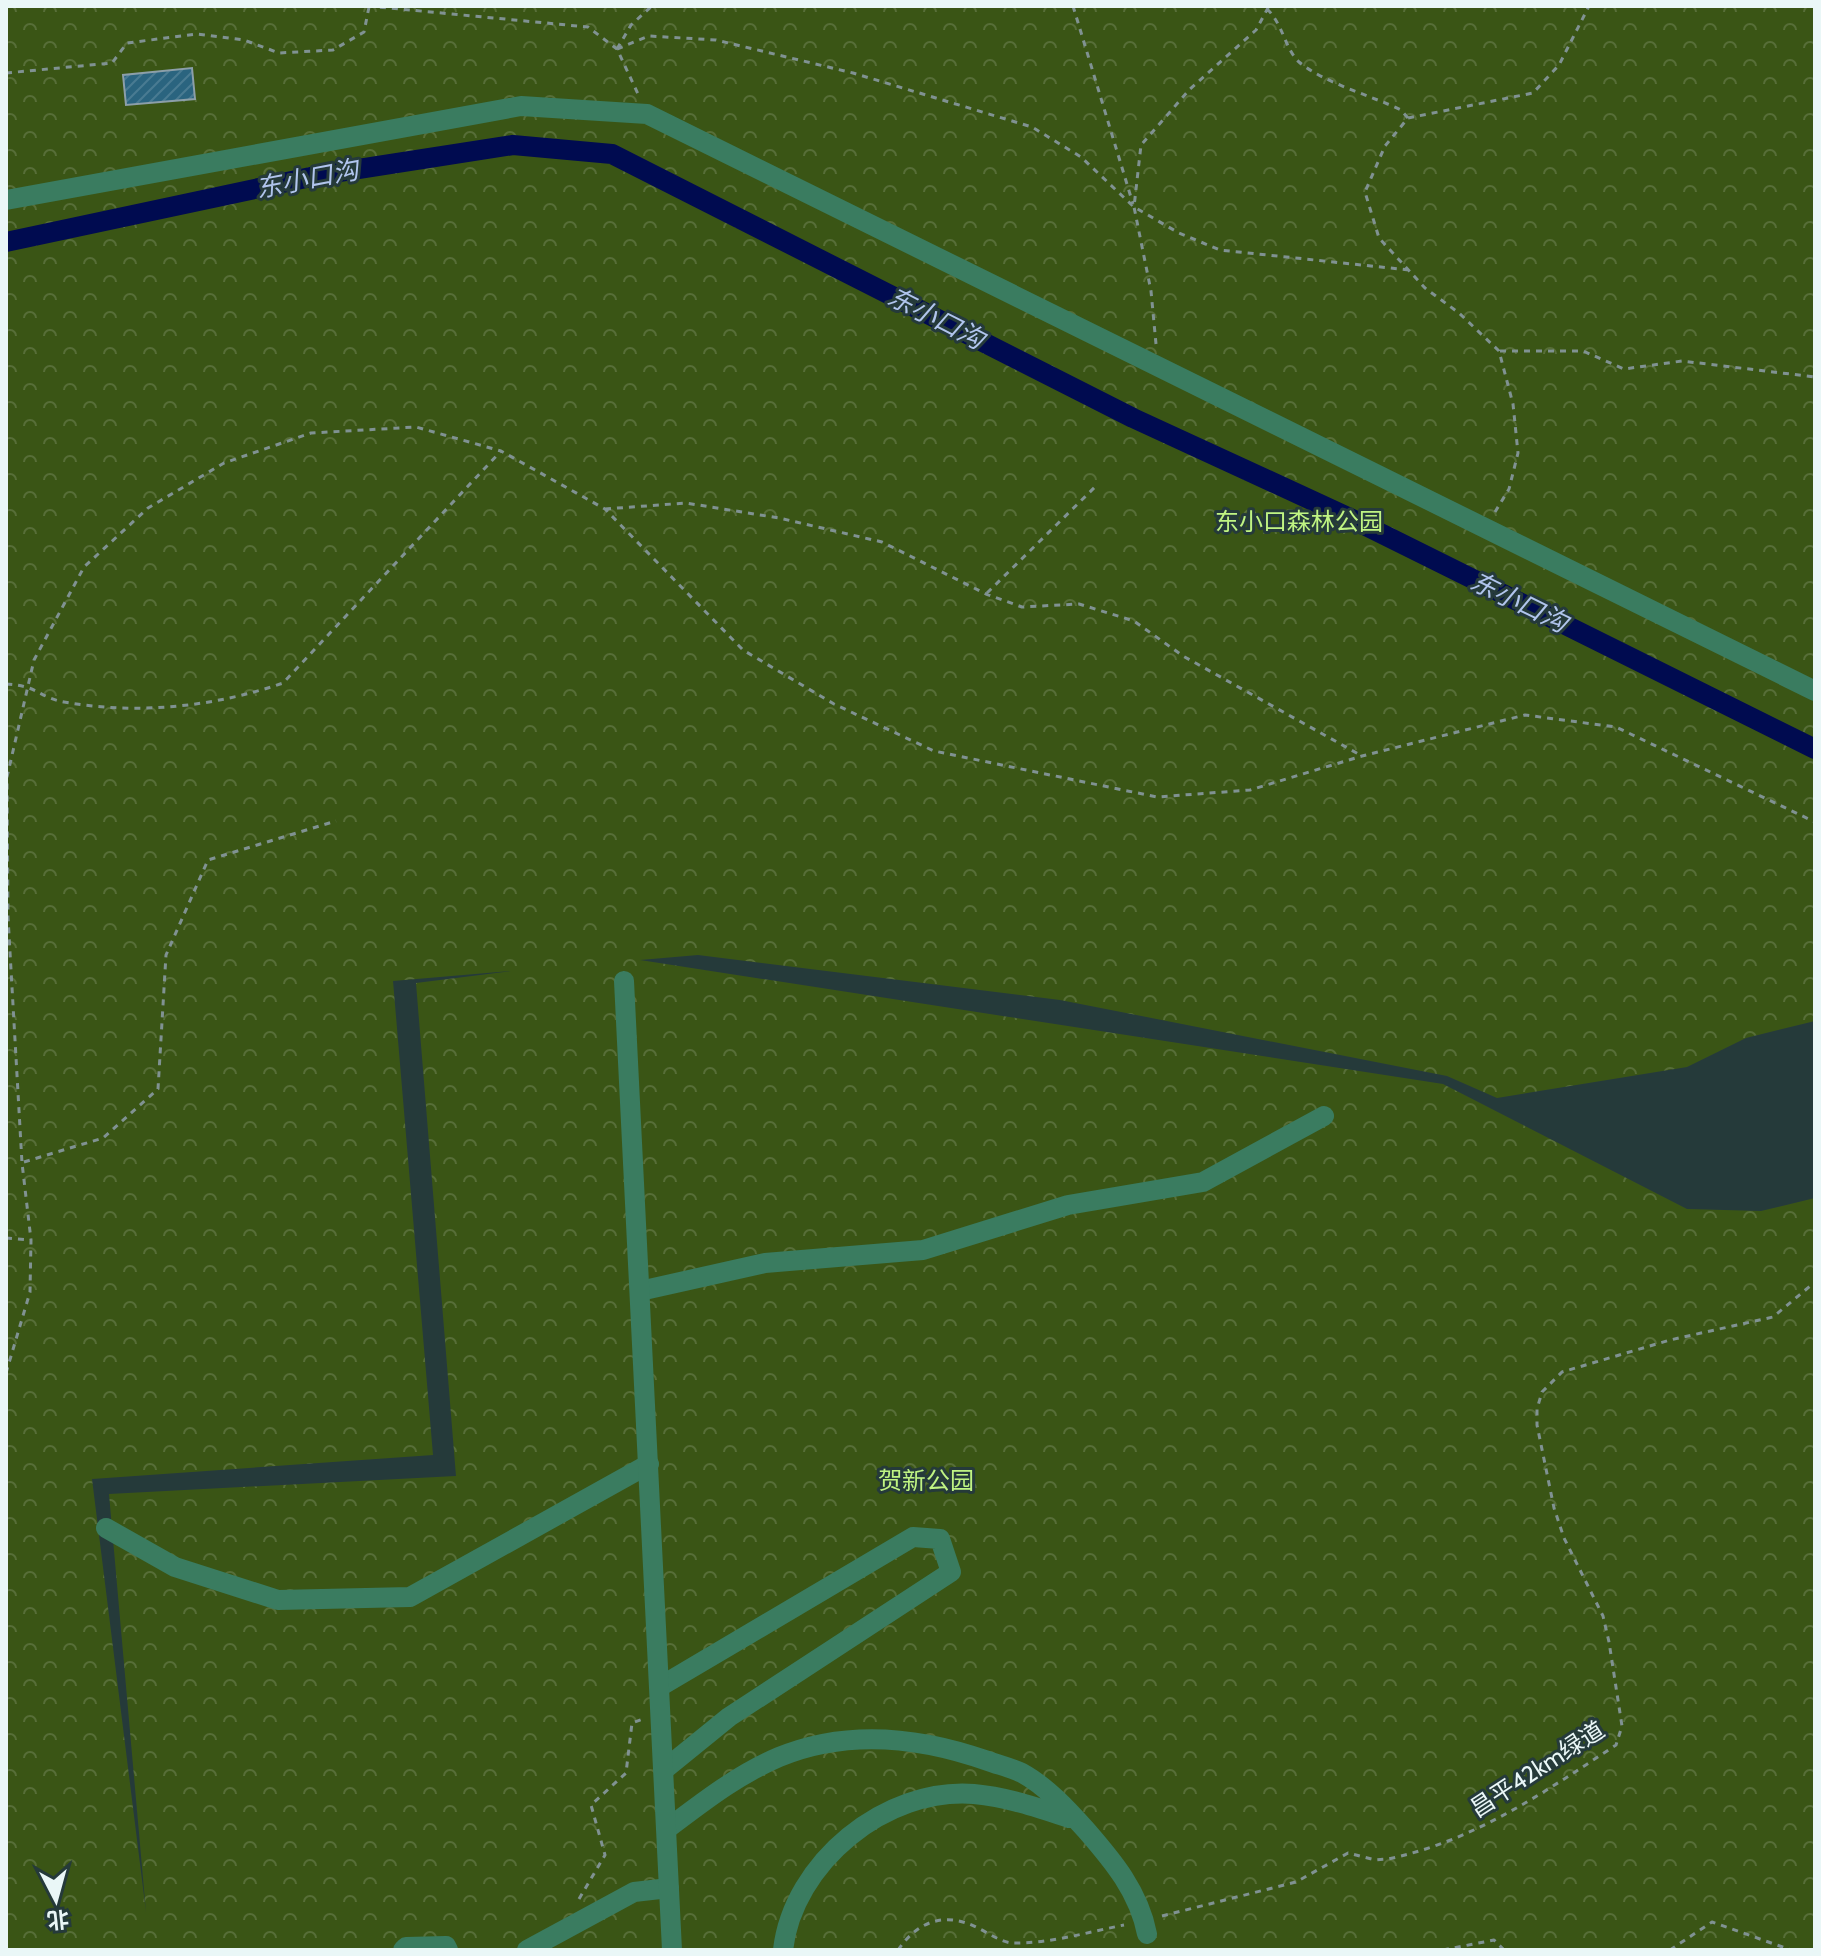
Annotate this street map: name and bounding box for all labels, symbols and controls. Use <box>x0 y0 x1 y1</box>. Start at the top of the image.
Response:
water label: 东小口沟 <box>253 153 364 205</box>
water label: 东小口沟 <box>882 280 992 357</box>
park label: 东小口森林公园 <box>1215 507 1383 536</box>
water label: 东小口沟 <box>1465 565 1575 640</box>
park label: 贺新公园 <box>878 1466 974 1495</box>
street label: 昌平42km绿道 <box>1464 1715 1610 1823</box>
north arrow <box>16 1860 96 1940</box>
text: 北 <box>46 1905 70 1934</box>

